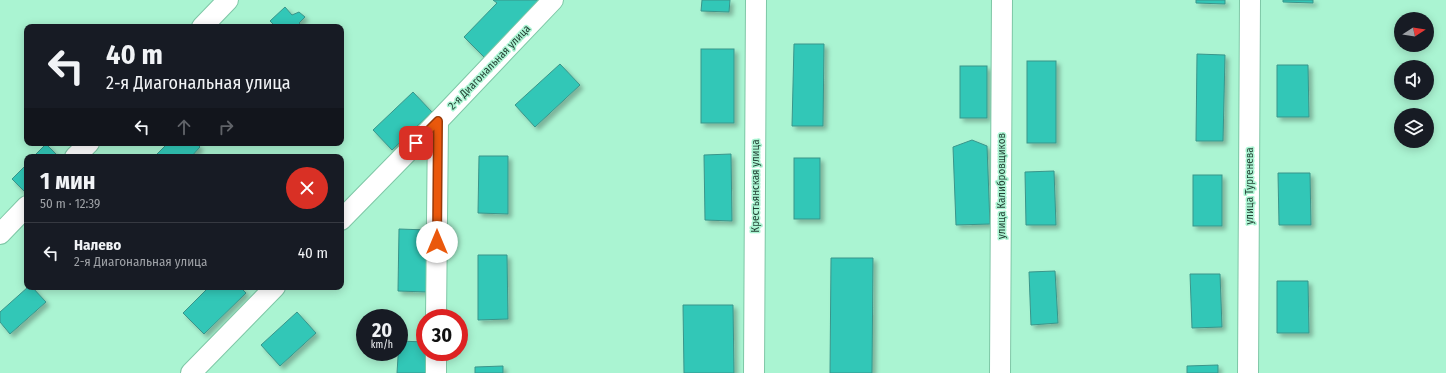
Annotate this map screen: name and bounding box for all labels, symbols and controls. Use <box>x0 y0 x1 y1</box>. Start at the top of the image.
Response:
north arrow <box>1394 12 1434 52</box>
map controls <box>1394 12 1434 148</box>
street label: 2-я Диагональная улица <box>445 22 533 112</box>
text: 40 m <box>106 38 163 71</box>
icon: left <box>40 40 92 92</box>
button: sound <box>1394 60 1434 100</box>
text: 2-я Диагональная улица <box>106 72 291 94</box>
button: layers <box>1394 108 1434 148</box>
icon: left <box>131 116 153 138</box>
icon: ahead <box>173 116 195 138</box>
icon: right <box>215 116 237 138</box>
pin <box>399 126 433 160</box>
icon: arrive <box>405 132 427 154</box>
street label: улица Калибровщиков <box>995 133 1008 239</box>
street label: Крестьянская улица <box>749 139 762 233</box>
street label: улица Тургенева <box>1243 147 1256 225</box>
text: 1 мин <box>40 167 95 195</box>
button: close <box>286 167 328 209</box>
text: 50 m · 12:39 <box>40 196 100 211</box>
position arrow <box>416 221 458 263</box>
text: Налево <box>74 236 121 254</box>
icon: left <box>40 242 62 264</box>
text: 40 m <box>298 244 328 262</box>
text: 2-я Диагональная улица <box>74 254 207 269</box>
speed limit sign: 30 <box>416 309 468 361</box>
text: 20 <box>372 318 392 342</box>
text: km/h <box>371 339 393 351</box>

